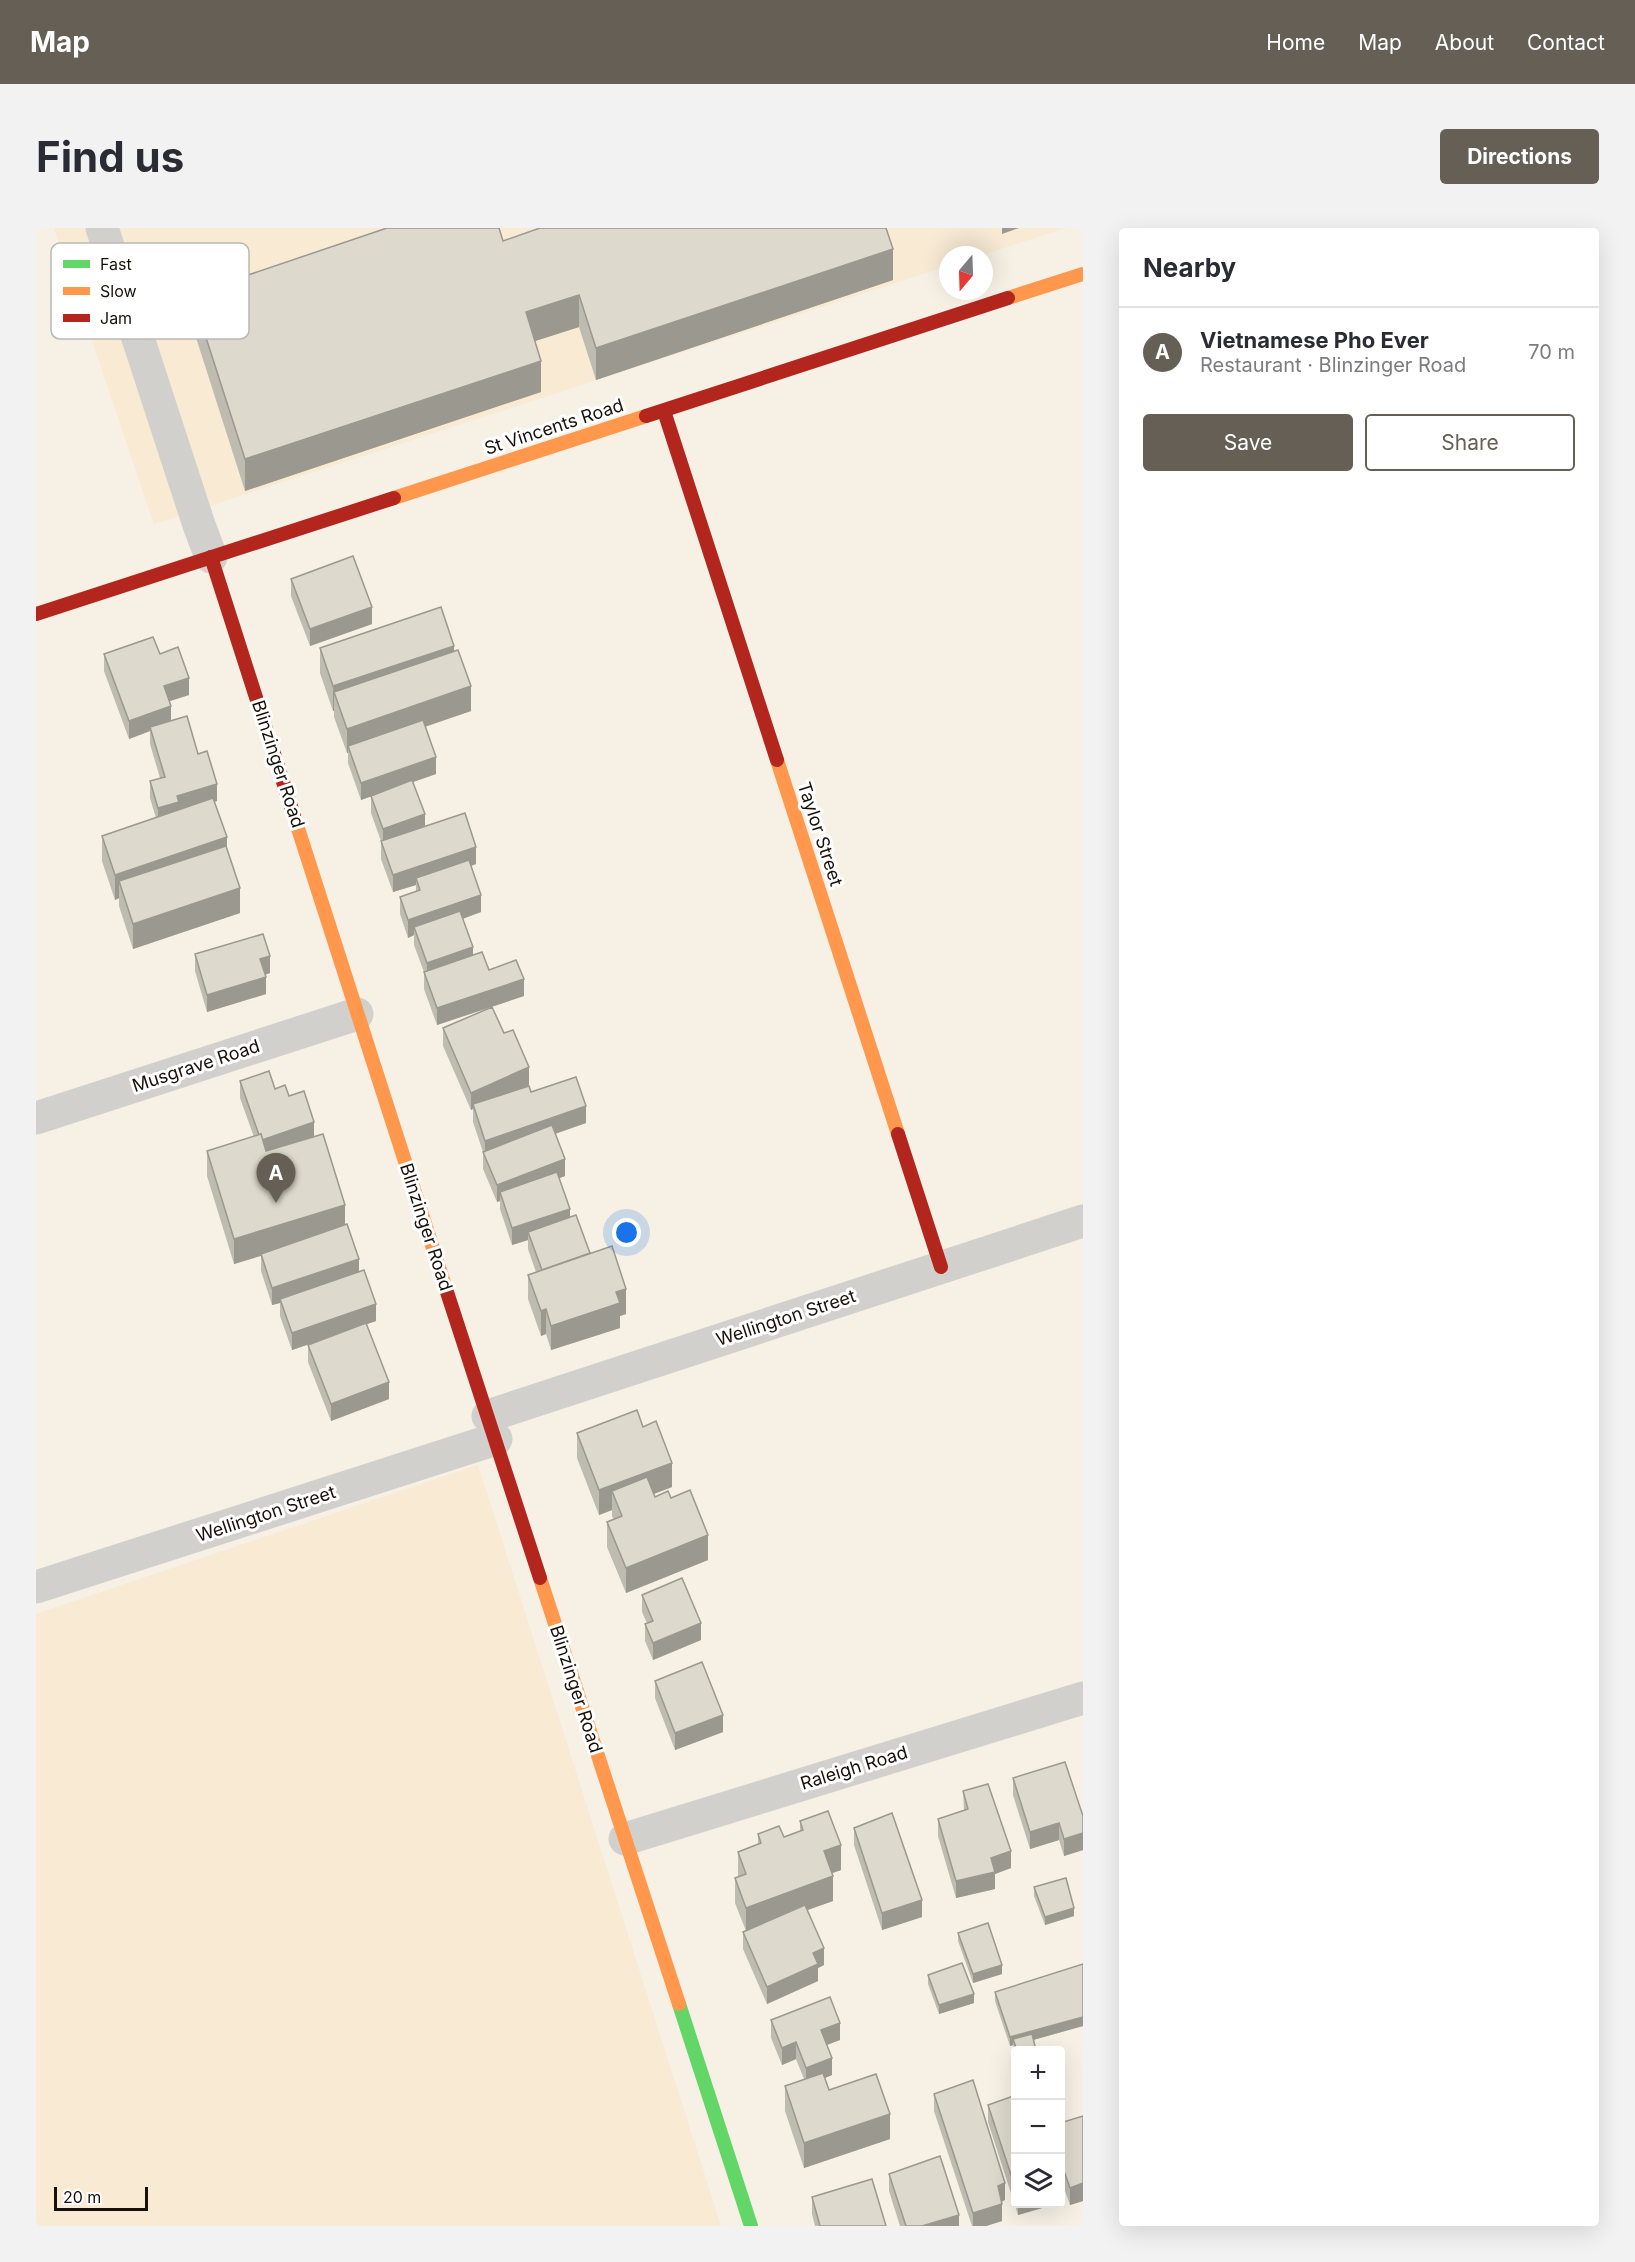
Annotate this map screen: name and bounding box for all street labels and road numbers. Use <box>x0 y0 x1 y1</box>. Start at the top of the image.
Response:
street label: St Vincents Road <box>482 394 626 459</box>
street label: Blinzinger Road <box>248 697 309 830</box>
street label: Taylor Street <box>794 779 847 889</box>
street label: Musgrave Road <box>129 1035 262 1096</box>
street label: Blinzinger Road <box>396 1160 457 1293</box>
street label: Wellington Street <box>714 1285 858 1350</box>
street label: Wellington Street <box>194 1481 338 1546</box>
street label: Blinzinger Road <box>546 1622 607 1755</box>
street label: Raleigh Road <box>798 1741 910 1794</box>

